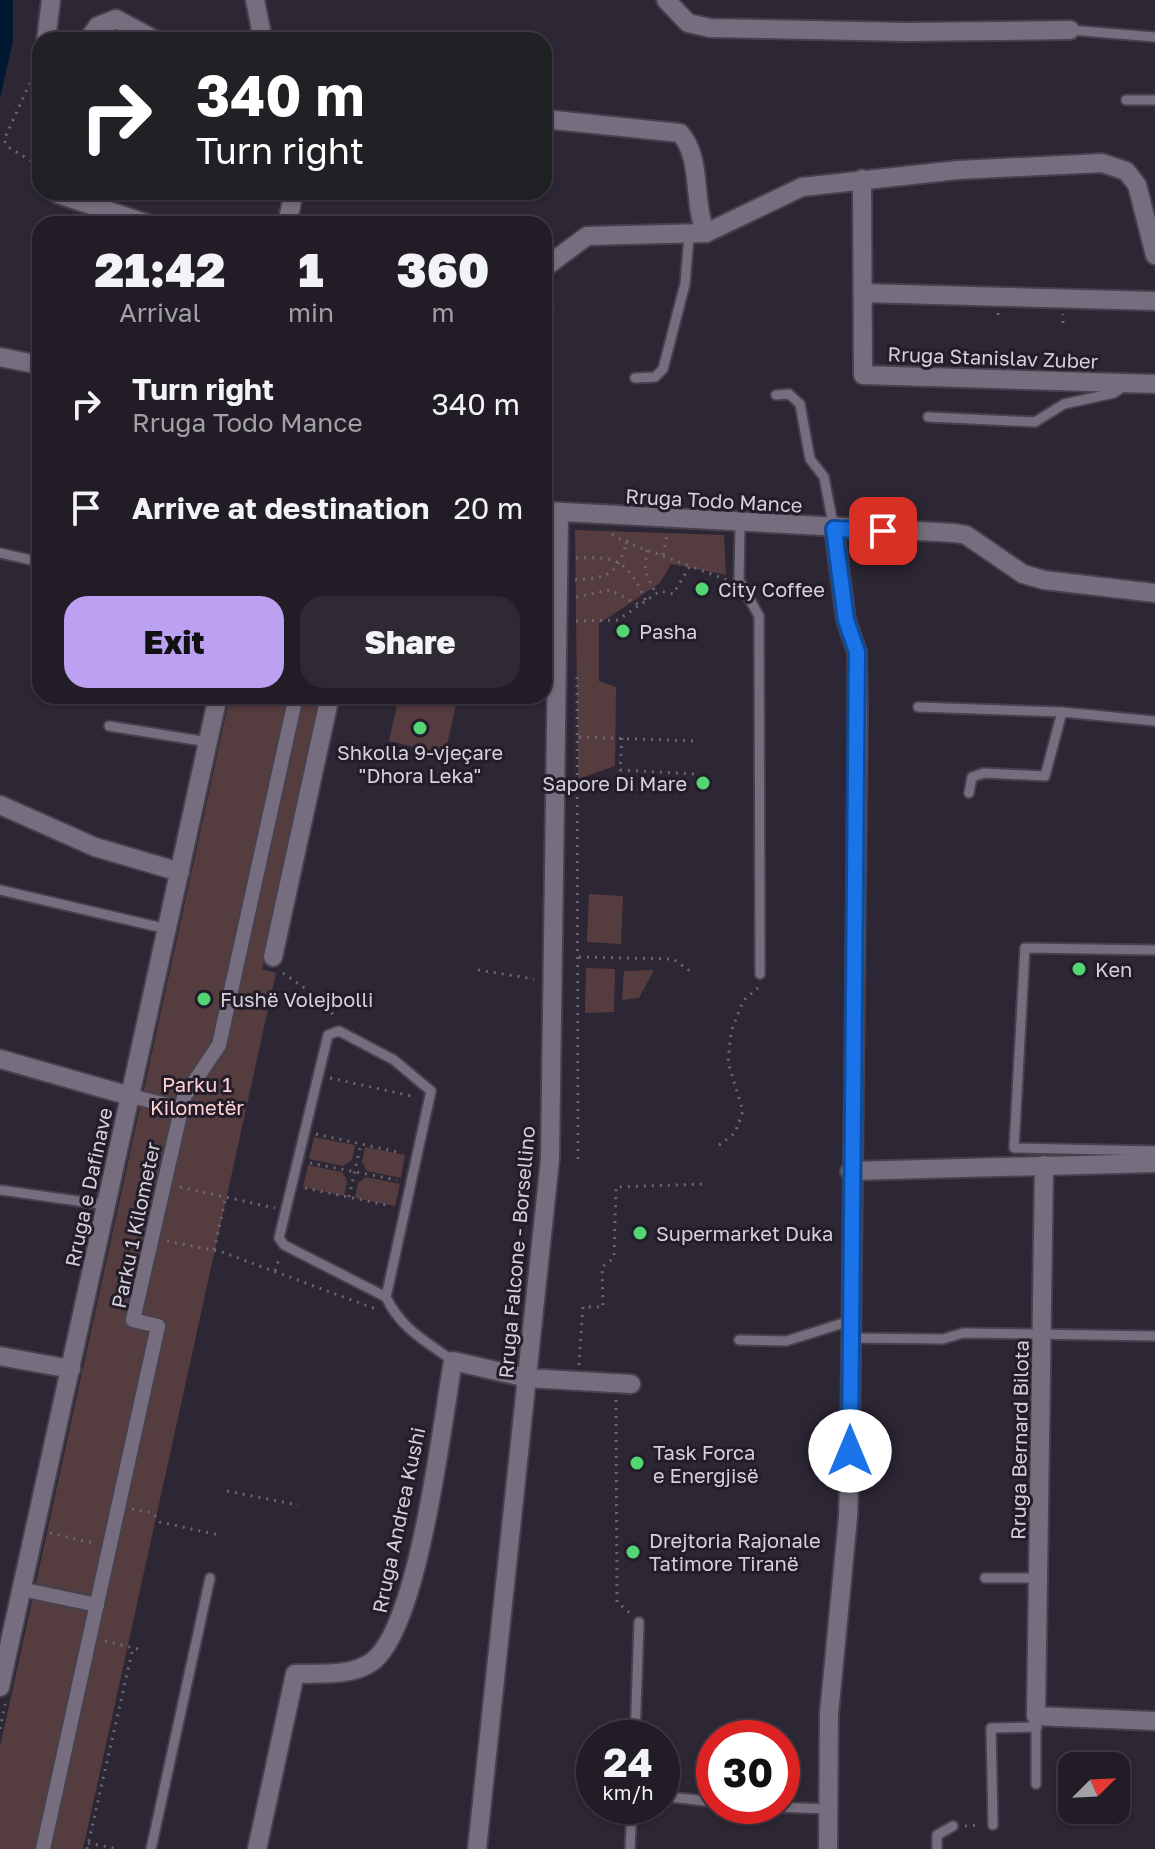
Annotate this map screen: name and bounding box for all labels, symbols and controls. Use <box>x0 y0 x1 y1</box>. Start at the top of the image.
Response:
text: 340 m <box>196 61 365 128</box>
icon: right <box>64 64 168 168</box>
text: Turn right <box>196 129 364 172</box>
text: 21:42 <box>94 240 226 298</box>
text: 1 <box>298 240 324 298</box>
text: 360 <box>396 240 490 298</box>
text: Arrival <box>119 297 201 328</box>
text: min <box>288 297 334 328</box>
text: m <box>431 297 454 328</box>
street label: Rruga Stanislav Zuber <box>887 341 1099 373</box>
text: Turn right <box>132 371 274 407</box>
icon: right <box>64 382 108 426</box>
text: 340 m <box>432 386 520 422</box>
text: Rruga Todo Mance <box>132 407 363 438</box>
street label: Rruga Todo Mance <box>625 483 803 517</box>
icon: arrive <box>64 486 108 530</box>
text: Arrive at destination <box>132 490 429 526</box>
text: 20 m <box>453 490 523 526</box>
pin <box>849 497 917 565</box>
icon: arrive <box>861 509 905 553</box>
place label: City Coffee <box>718 577 825 601</box>
marker: City Coffee <box>693 580 711 598</box>
button: Exit <box>64 596 284 688</box>
button: Share <box>300 596 520 688</box>
place label: Pasha <box>639 619 697 643</box>
marker: Pasha <box>614 622 632 640</box>
marker: Shkolla 9-vjeçare "Dhora Leka" <box>411 719 429 737</box>
place label: Shkolla 9-vjeçare "Dhora Leka" <box>337 740 503 787</box>
place label: Sapore Di Mare <box>542 771 687 795</box>
marker: Sapore Di Mare <box>694 774 712 792</box>
place label: Ken <box>1095 957 1132 981</box>
marker: Ken <box>1070 960 1088 978</box>
place label: Fushë Volejbolli <box>220 987 373 1011</box>
marker: Fushë Volejbolli <box>195 990 213 1008</box>
park label: Parku 1 Kilometër <box>150 1072 244 1119</box>
street label: Rruga e Dafinave <box>59 1105 117 1269</box>
street label: Rruga Falcone - Borsellino <box>493 1125 539 1379</box>
street label: Parku 1 Kilometer <box>106 1140 164 1310</box>
place label: Supermarket Duka <box>656 1221 833 1245</box>
marker: Supermarket Duka <box>631 1224 649 1242</box>
street label: Rruga Bernard Bilota <box>1005 1340 1033 1540</box>
position arrow <box>808 1409 892 1493</box>
street label: Rruga Andrea Kushi <box>367 1425 429 1615</box>
place label: Task Forca e Energjisë <box>653 1440 759 1487</box>
marker: Task Forca e Energjisë <box>628 1454 646 1472</box>
place label: Drejtoria Rajonale Tatimore Tiranë <box>649 1528 820 1575</box>
marker: Drejtoria Rajonale Tatimore Tiranë <box>624 1543 642 1561</box>
speed limit sign: 30 <box>696 1720 800 1824</box>
text: 24 <box>603 1738 653 1786</box>
north arrow <box>1058 1752 1130 1824</box>
map controls <box>1058 1752 1130 1824</box>
text: km/h <box>603 1780 653 1804</box>

